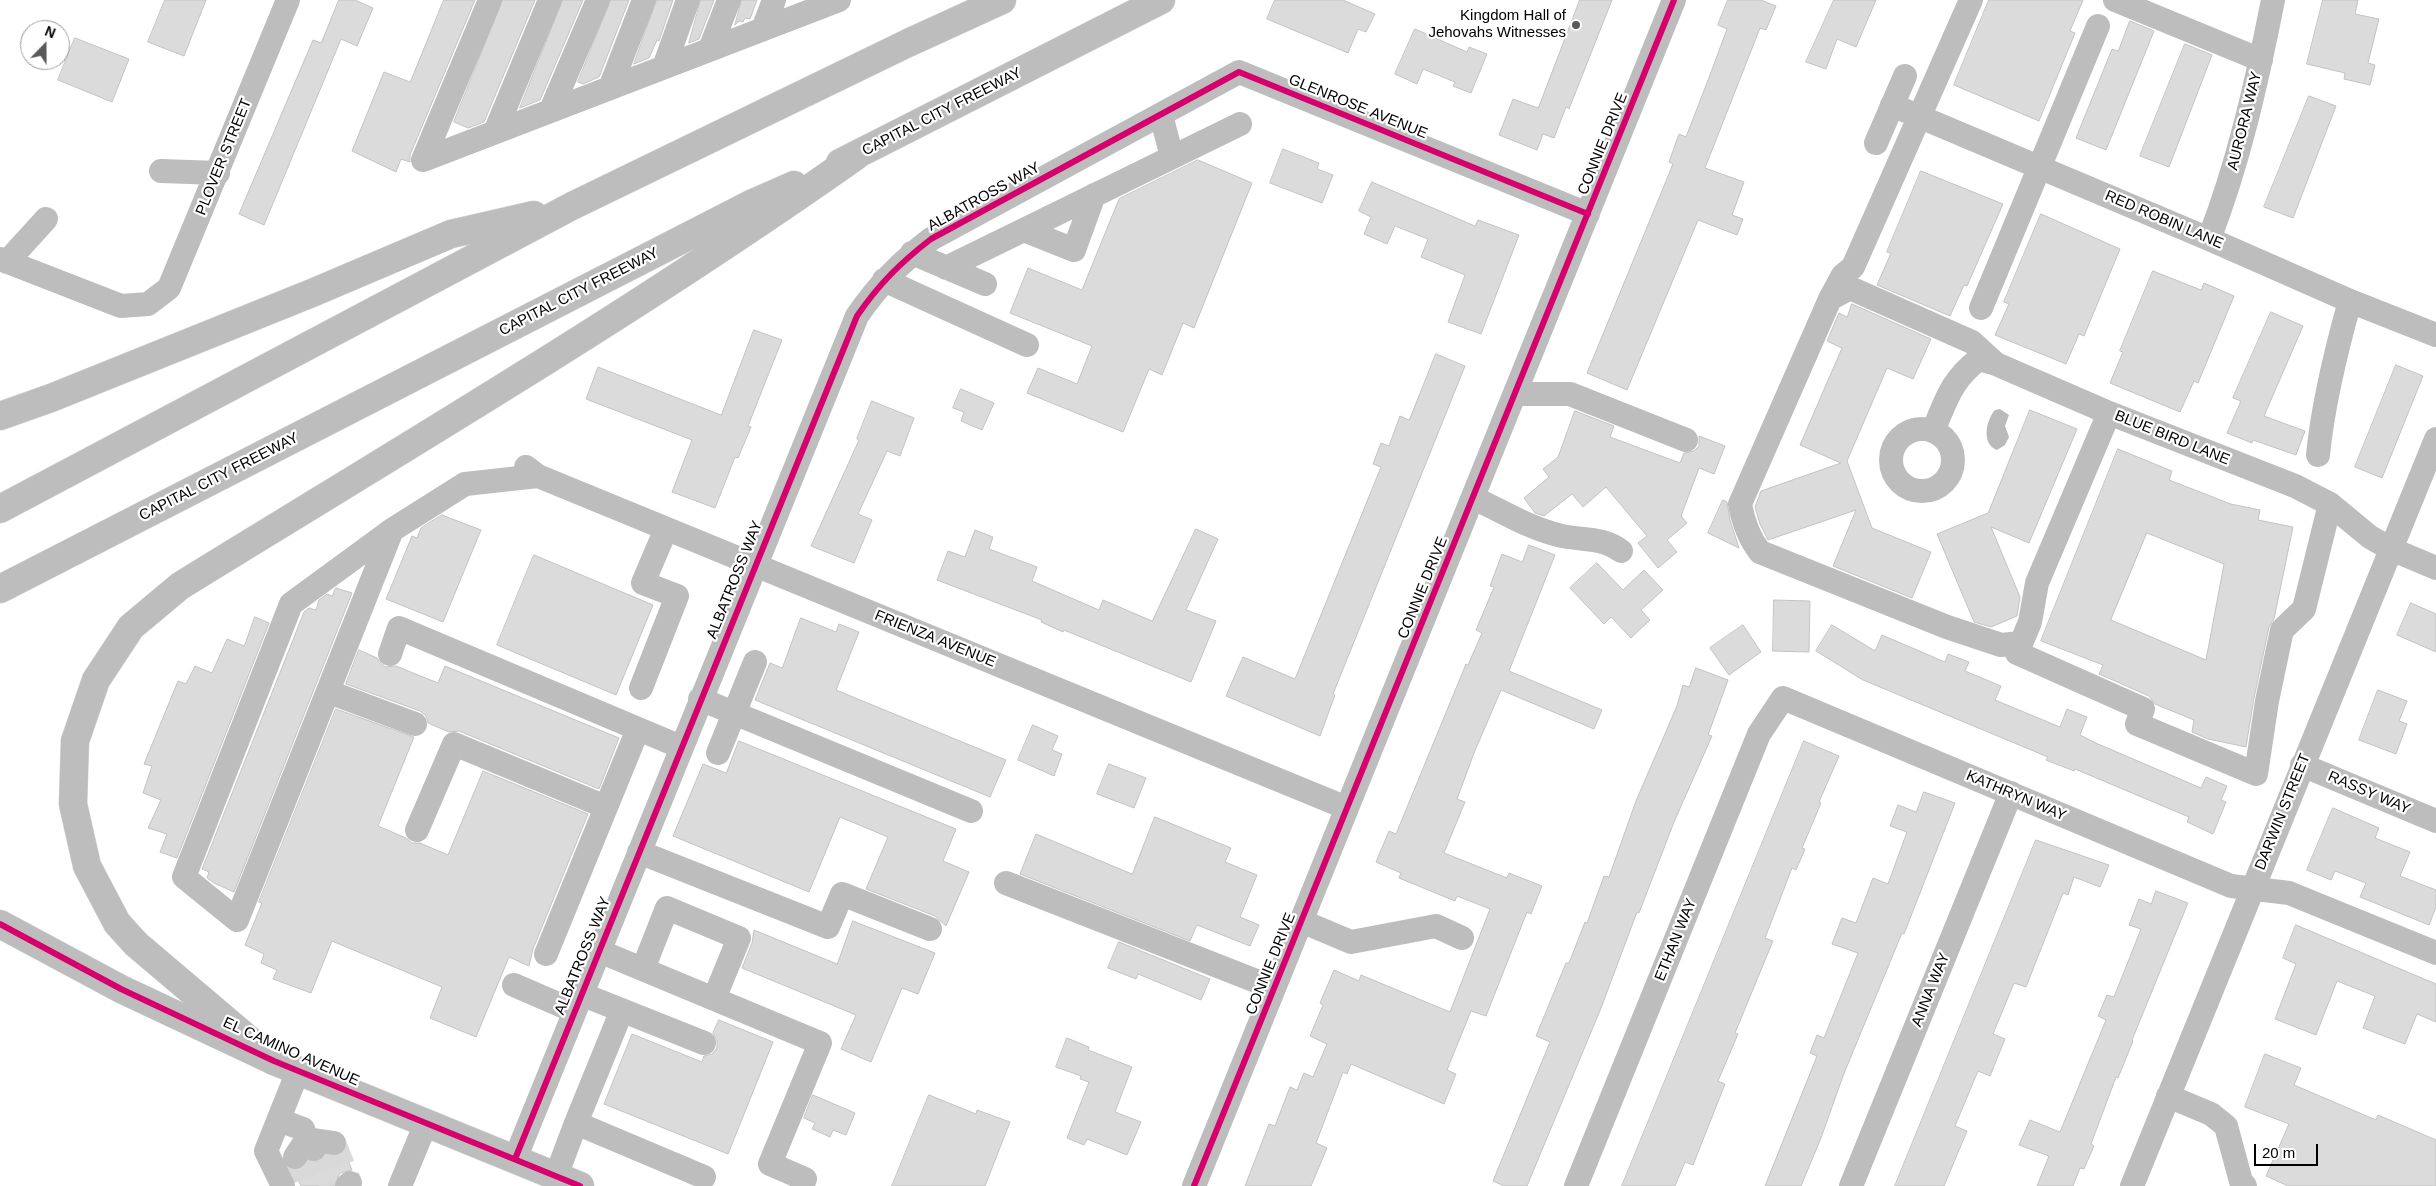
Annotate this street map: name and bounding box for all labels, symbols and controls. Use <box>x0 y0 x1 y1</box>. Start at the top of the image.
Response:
place label: Kingdom Hall of Jehovahs Witnesses <box>1428 7 1566 42</box>
marker: Kingdom Hall of Jehovahs Witnesses <box>1570 19 1582 31</box>
north arrow <box>20 20 70 70</box>
text: N <box>43 23 58 41</box>
street label: CAPITAL CITY FREEWAY <box>859 64 1025 160</box>
street label: AURORA WAY <box>2224 70 2266 172</box>
street label: GLENROSE AVENUE <box>1286 71 1430 143</box>
street label: CONNIE DRIVE <box>1574 90 1632 198</box>
street label: PLOVER STREET <box>192 96 256 218</box>
street label: ALBATROSS WAY <box>925 159 1043 235</box>
street label: RED ROBIN LANE <box>2102 187 2226 253</box>
street label: CAPITAL CITY FREEWAY <box>496 244 662 340</box>
street label: BLUE BIRD LANE <box>2112 407 2232 469</box>
street label: CAPITAL CITY FREEWAY <box>136 429 302 525</box>
street label: ALBATROSS WAY <box>703 518 767 642</box>
street label: CONNIE DRIVE <box>1394 534 1452 642</box>
street label: FRIENZA AVENUE <box>872 607 998 671</box>
street label: DARWIN STREET <box>2251 751 2315 873</box>
street label: KATHRYN WAY <box>1963 767 2069 825</box>
street label: RASSY WAY <box>2325 768 2413 818</box>
street label: ALBATROSS WAY <box>551 894 615 1018</box>
street label: ETHAN WAY <box>1651 896 1701 984</box>
street label: CONNIE DRIVE <box>1242 910 1300 1018</box>
street label: ANNA WAY <box>1908 950 1954 1030</box>
street label: EL CAMINO AVENUE <box>220 1014 362 1090</box>
scale bar <box>2256 1134 2320 1166</box>
text: 20 m <box>2262 1144 2295 1161</box>

